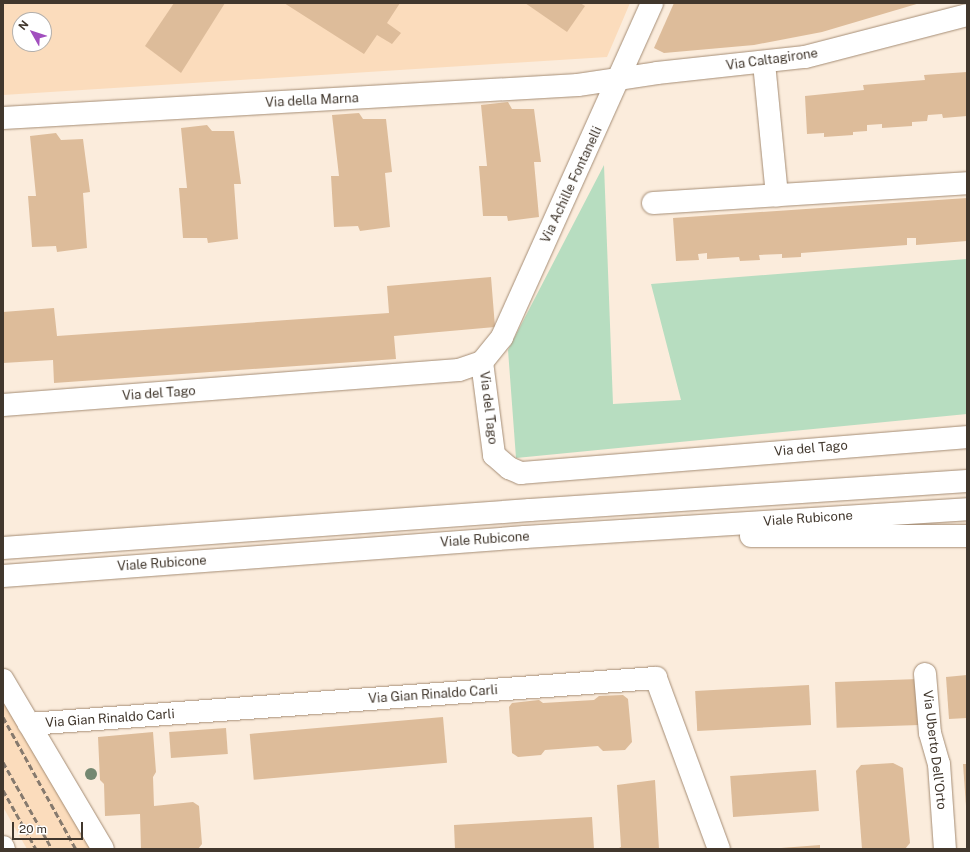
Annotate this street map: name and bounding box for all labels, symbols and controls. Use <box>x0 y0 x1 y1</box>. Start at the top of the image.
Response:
north arrow <box>12 12 52 52</box>
text: N <box>16 18 31 32</box>
street label: Via Caltagirone <box>725 46 819 74</box>
street label: Via della Marna <box>265 91 359 111</box>
street label: Via Achille Fontanelli <box>538 124 606 246</box>
street label: Via del Tago <box>476 370 500 446</box>
street label: Via del Tago <box>122 384 196 404</box>
street label: Via del Tago <box>774 438 848 460</box>
street label: Viale Rubicone <box>763 508 853 530</box>
street label: Viale Rubicone <box>440 529 530 551</box>
street label: Viale Rubicone <box>117 553 207 575</box>
street label: Via Gian Rinaldo Carli <box>368 683 498 707</box>
street label: Via Uberto Dell'Orto <box>919 689 949 811</box>
street label: Via Gian Rinaldo Carli <box>45 707 175 731</box>
scale bar <box>14 814 85 840</box>
text: 20 m <box>19 822 47 836</box>

